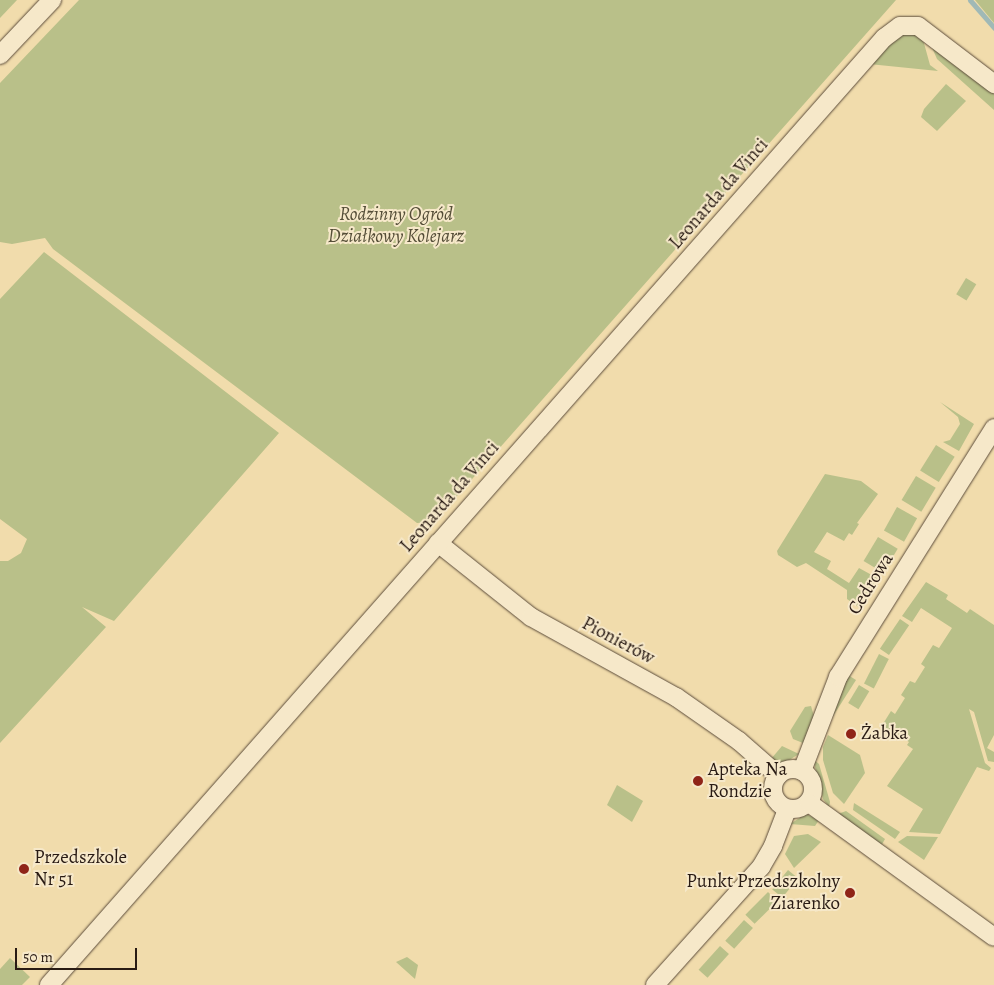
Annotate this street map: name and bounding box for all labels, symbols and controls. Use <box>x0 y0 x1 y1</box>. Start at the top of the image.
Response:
street label: Leonarda da Vinci <box>665 134 773 254</box>
park label: Rodzinny Ogród Działkowy Kolejarz <box>328 204 464 248</box>
street label: Leonarda da Vinci <box>396 437 504 557</box>
street label: Cedrowa <box>843 549 899 619</box>
street label: Pionierów <box>578 612 658 670</box>
place label: Żabka <box>861 723 908 745</box>
marker: Żabka <box>845 728 857 740</box>
place label: Apteka Na Rondzie <box>708 759 787 803</box>
marker: Apteka Na Rondzie <box>692 775 704 787</box>
place label: Przedszkole Nr 51 <box>34 847 127 891</box>
marker: Przedszkole Nr 51 <box>18 863 30 875</box>
place label: Punkt Przedszkolny Ziarenko <box>686 871 840 915</box>
marker: Punkt Przedszkolny Ziarenko <box>844 887 856 899</box>
scale bar <box>18 938 140 970</box>
text: 50 m <box>23 947 53 967</box>

